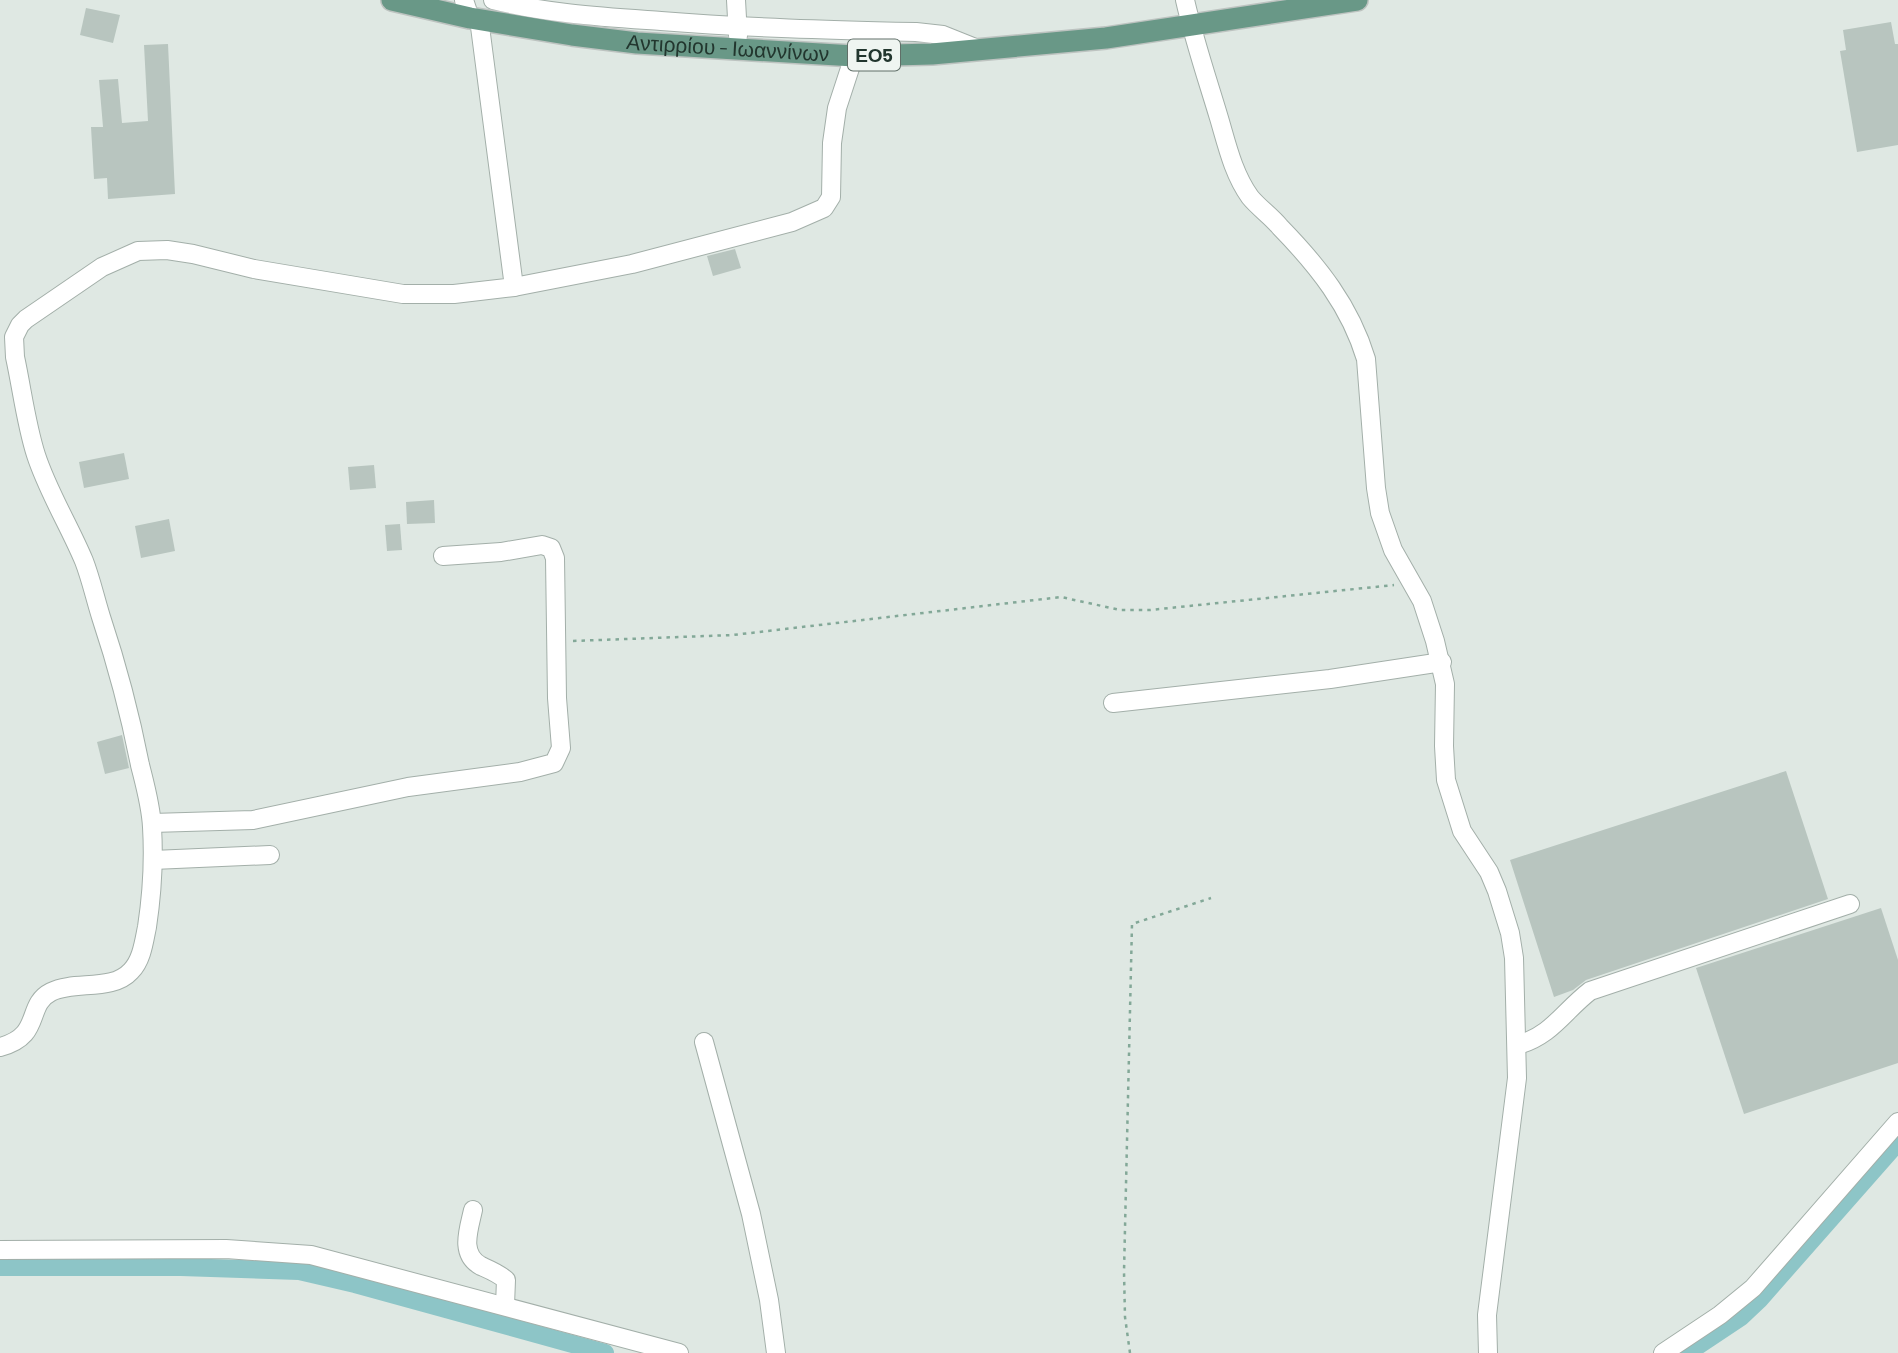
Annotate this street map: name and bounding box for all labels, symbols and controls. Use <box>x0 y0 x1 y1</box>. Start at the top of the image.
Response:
street label: Αντιρρίου - Ιωαννίνων <box>625 28 830 65</box>
road number: ΕΟ5 <box>848 40 900 70</box>

